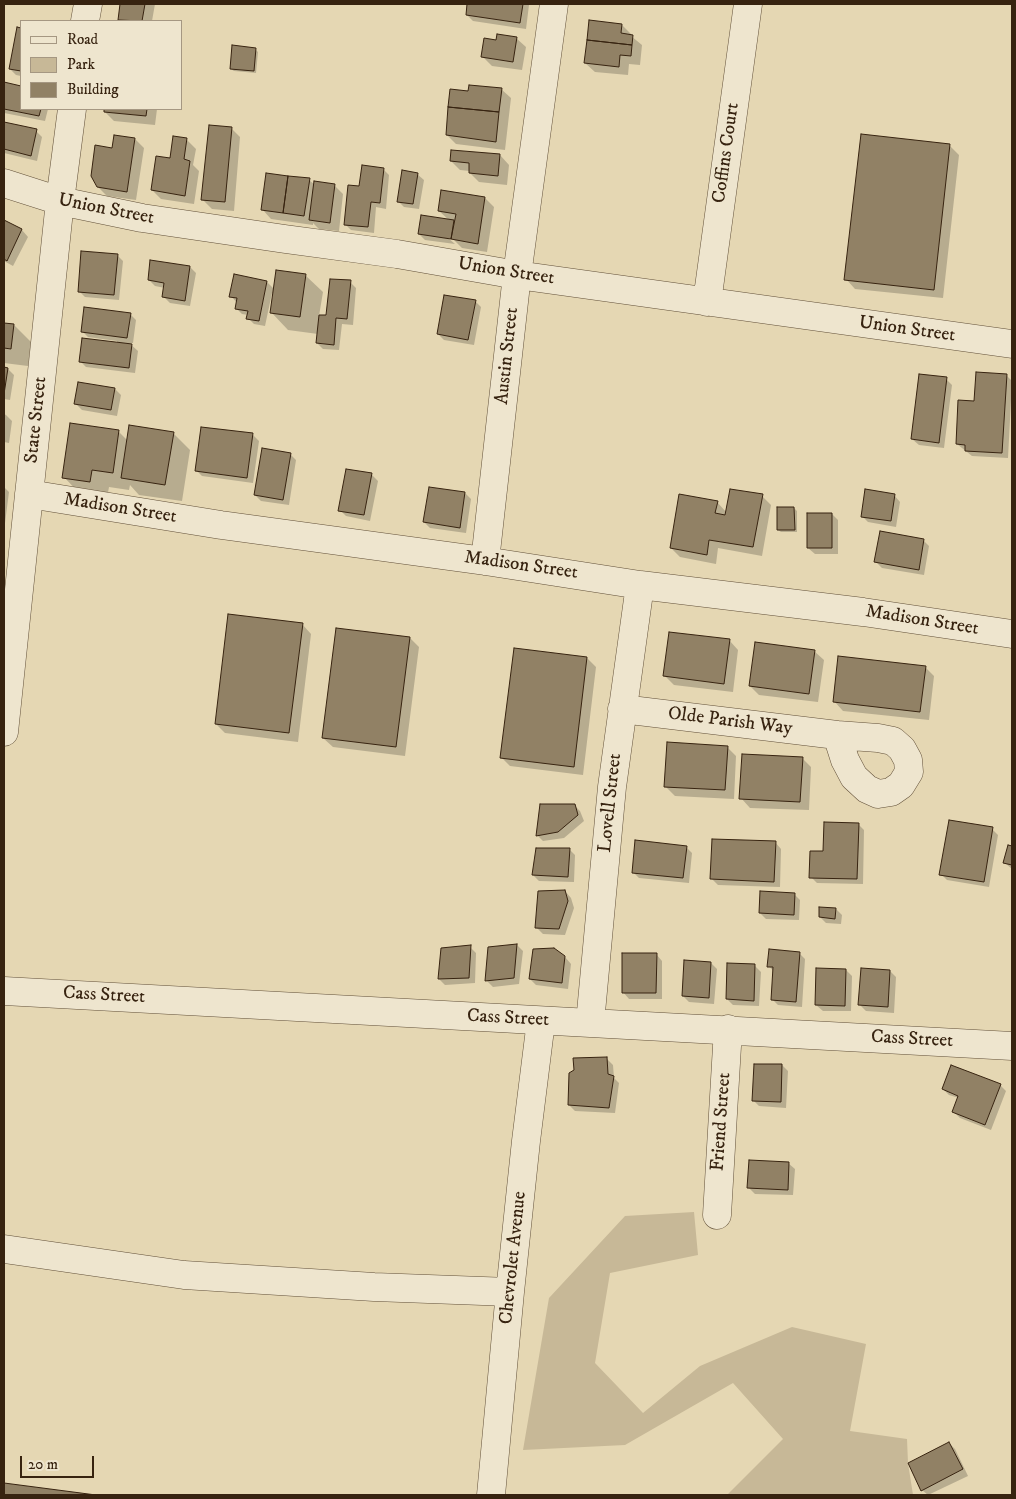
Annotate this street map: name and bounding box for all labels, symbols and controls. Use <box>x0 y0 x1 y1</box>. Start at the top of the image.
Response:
legend <box>20 20 182 110</box>
text: Road <box>67 30 98 49</box>
text: Park <box>67 55 95 74</box>
text: Building <box>67 80 119 99</box>
street label: Coffins Court <box>709 101 745 205</box>
street label: Union Street <box>56 190 156 230</box>
street label: Union Street <box>456 253 556 291</box>
street label: Austin Street <box>492 306 524 406</box>
street label: Union Street <box>857 312 957 348</box>
street label: State Street <box>21 376 53 464</box>
street label: Madison Street <box>62 489 178 529</box>
street label: Madison Street <box>463 547 579 585</box>
street label: Madison Street <box>864 601 980 641</box>
street label: Olde Parish Way <box>667 703 793 741</box>
street label: Lovell Street <box>594 752 628 854</box>
street label: Cass Street <box>62 982 146 1010</box>
street label: Cass Street <box>466 1005 550 1033</box>
street label: Cass Street <box>870 1026 954 1054</box>
street label: Friend Street <box>707 1072 737 1172</box>
street label: Chevrolet Avenue <box>496 1190 532 1326</box>
scale bar <box>22 1446 96 1478</box>
text: 20 m <box>28 1455 58 1474</box>

